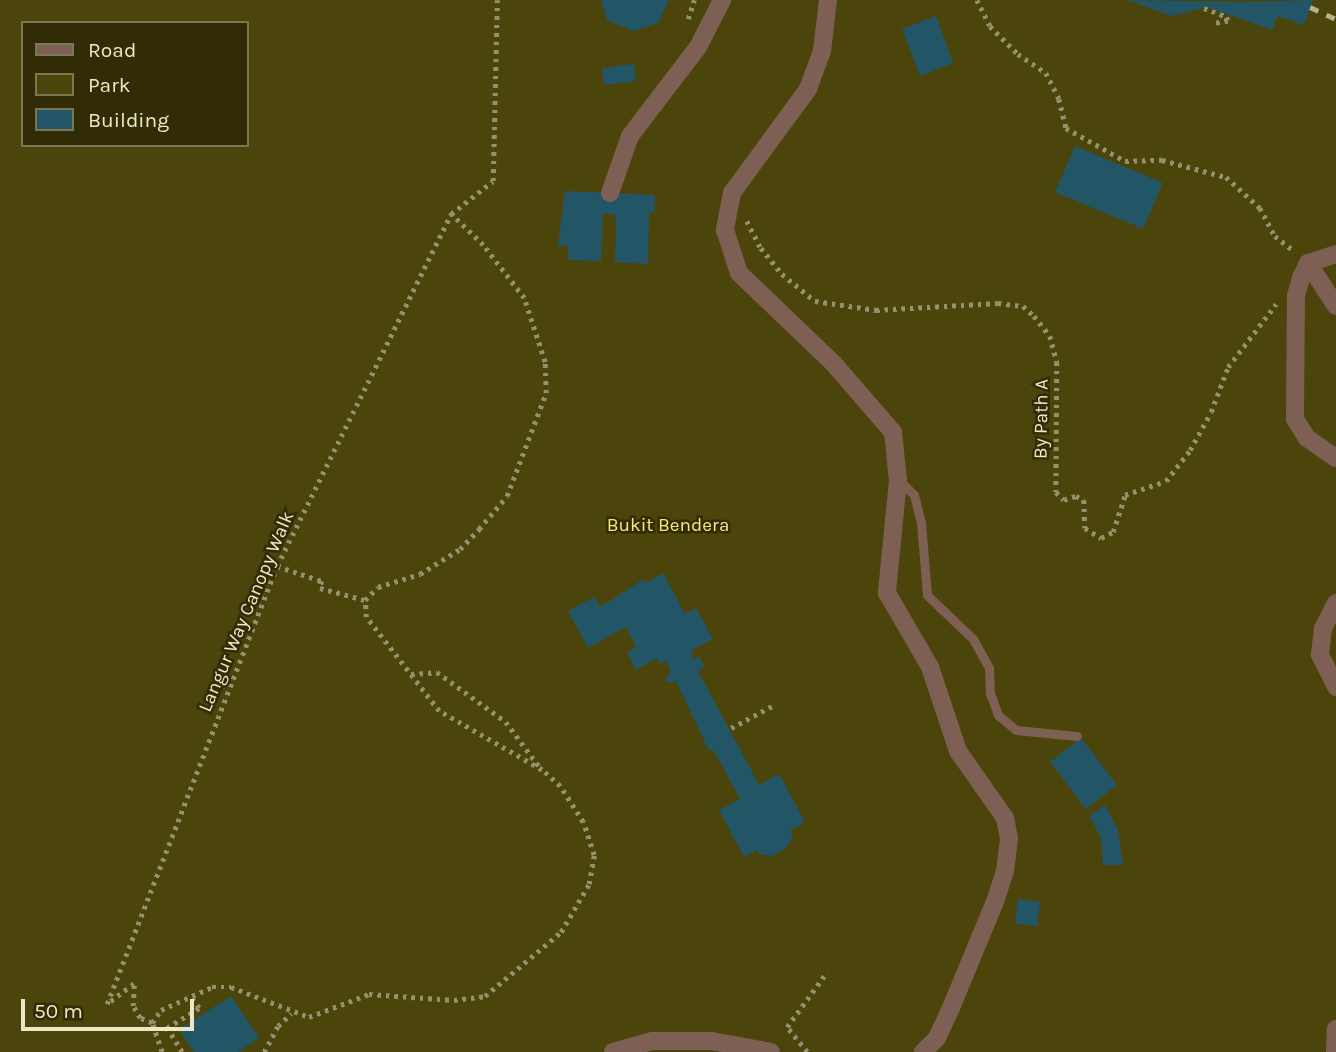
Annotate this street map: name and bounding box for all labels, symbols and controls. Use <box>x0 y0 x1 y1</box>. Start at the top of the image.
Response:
legend <box>21 21 248 147</box>
text: Road <box>88 38 136 62</box>
text: Park <box>88 73 131 97</box>
text: Building <box>88 108 169 132</box>
street label: By Path A <box>1030 379 1054 459</box>
street label: Langur Way Canopy Walk <box>194 508 300 716</box>
park label: Bukit Bendera <box>607 515 729 537</box>
scale bar <box>24 986 198 1030</box>
text: 50 m <box>34 999 83 1023</box>

